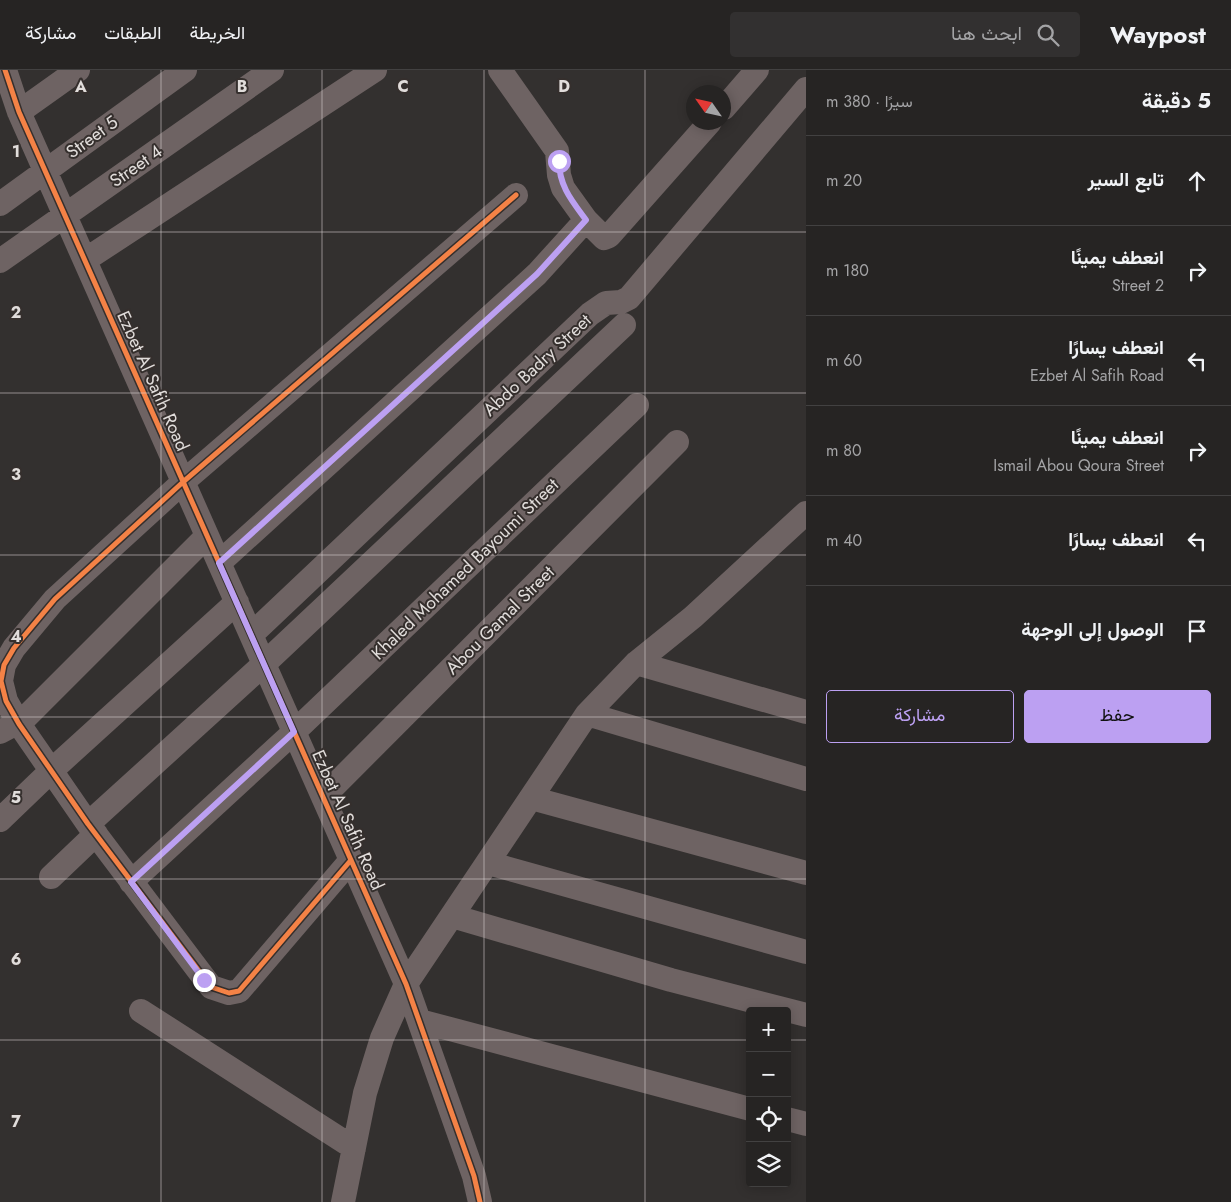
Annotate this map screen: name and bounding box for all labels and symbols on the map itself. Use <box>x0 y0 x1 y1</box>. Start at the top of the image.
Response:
text: A <box>74 75 87 98</box>
text: B <box>237 75 247 98</box>
text: C <box>397 75 409 98</box>
text: D <box>558 75 570 98</box>
north arrow <box>686 85 731 130</box>
street label: Street 5 <box>61 109 123 165</box>
street label: Street 4 <box>104 138 168 194</box>
text: 1 <box>12 140 20 163</box>
route start <box>548 150 571 173</box>
text: 2 <box>11 301 21 324</box>
street label: Ezbet Al Safih Road <box>110 307 196 455</box>
street label: Abdo Badry Street <box>477 307 597 422</box>
text: 3 <box>11 463 21 486</box>
street label: Khaled Mohamed Bayoumi Street <box>366 472 565 666</box>
street label: Abou Gamal Street <box>440 559 561 680</box>
text: 4 <box>10 625 22 648</box>
street label: Ezbet Al Safih Road <box>305 746 391 894</box>
text: 5 <box>11 786 21 809</box>
text: 6 <box>11 948 21 971</box>
route end <box>193 969 216 992</box>
text: 7 <box>11 1110 21 1133</box>

